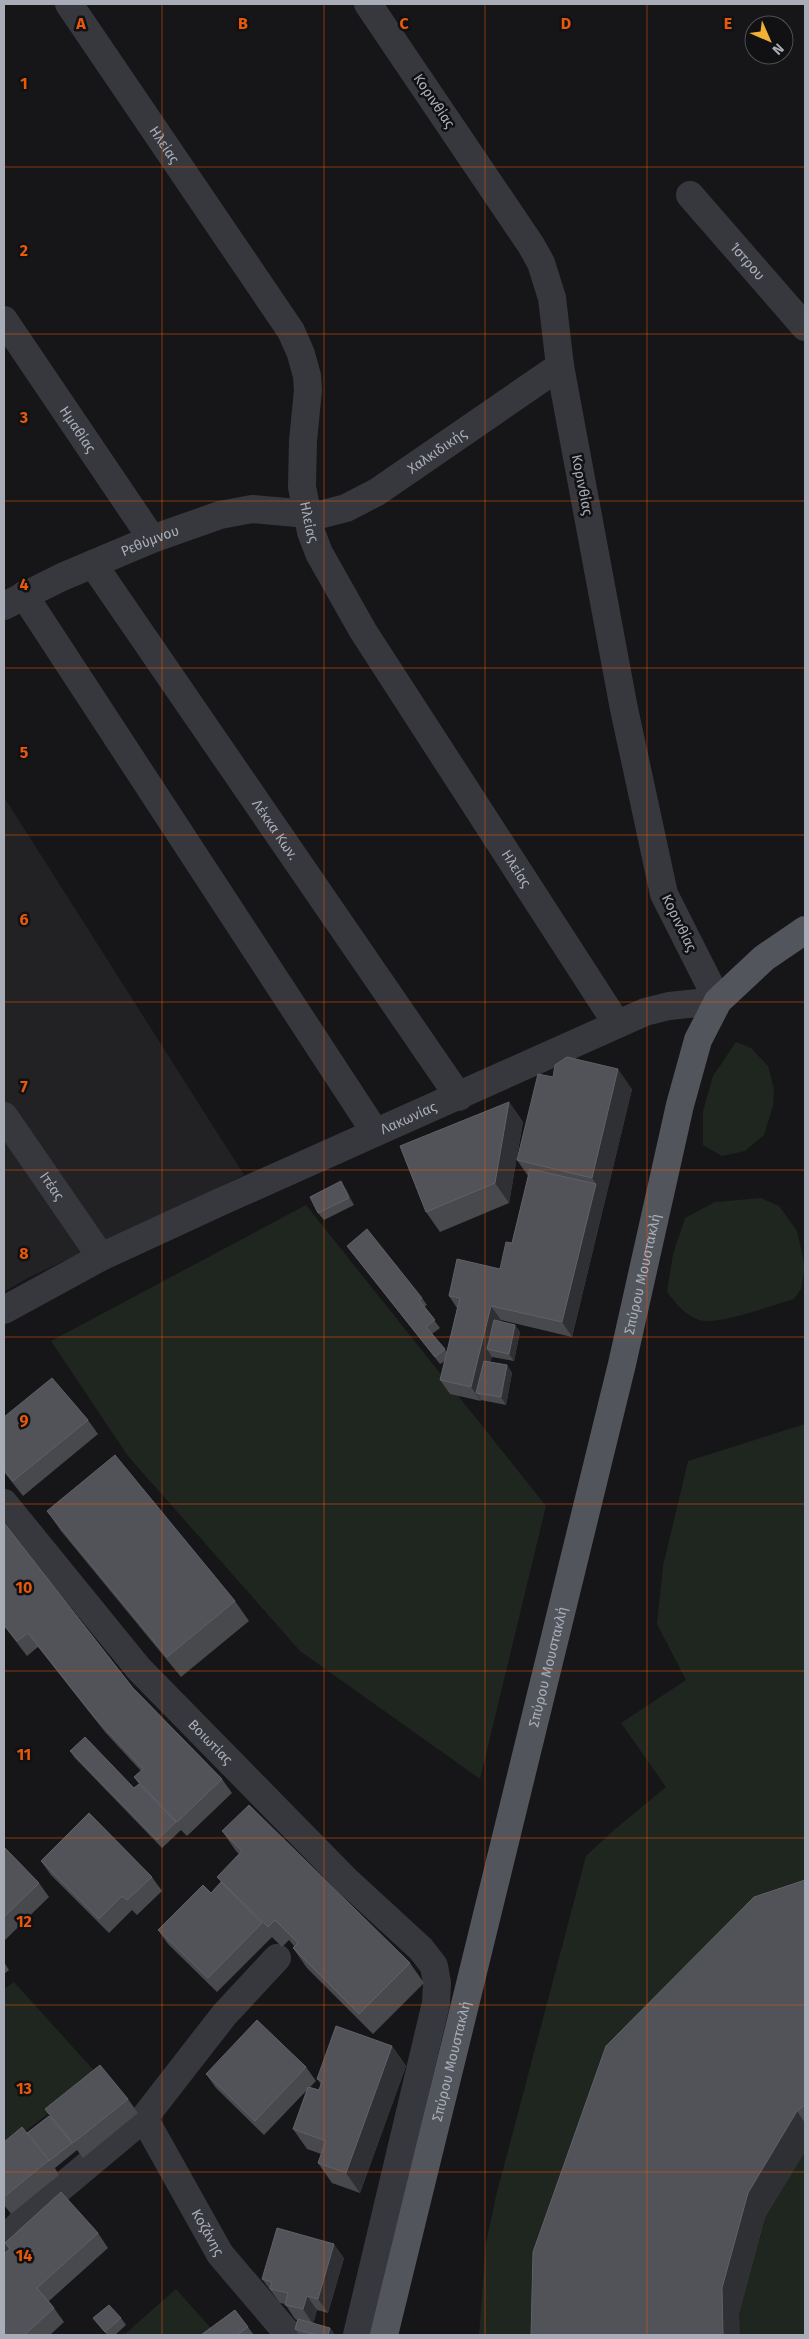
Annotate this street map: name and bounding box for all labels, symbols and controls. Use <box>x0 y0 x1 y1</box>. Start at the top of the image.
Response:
text: A <box>75 14 86 33</box>
text: B <box>238 14 248 33</box>
text: C <box>399 14 409 33</box>
text: D <box>561 14 571 33</box>
text: E <box>724 14 732 33</box>
north arrow <box>744 15 794 65</box>
text: N <box>769 40 787 58</box>
street label: Κορινθίας <box>410 71 459 132</box>
text: 1 <box>20 74 28 93</box>
street label: Ηλείας <box>146 123 183 167</box>
street label: Ίστρου <box>727 239 769 284</box>
text: 2 <box>20 241 28 260</box>
street label: Ημαθίας <box>56 403 100 456</box>
text: 3 <box>19 408 28 427</box>
street label: Χαλκιδικής <box>404 424 470 477</box>
street label: Κορινθίας <box>568 453 596 517</box>
street label: Ηλείας <box>297 500 323 545</box>
street label: Ρεθύμνου <box>118 522 181 560</box>
text: 4 <box>19 575 29 594</box>
text: 5 <box>20 743 29 762</box>
street label: Λέκκα Κων. <box>249 796 302 863</box>
street label: Ηλείας <box>498 846 535 891</box>
street label: Κορινθίας <box>658 892 700 955</box>
text: 6 <box>19 910 29 929</box>
text: 7 <box>20 1077 28 1096</box>
street label: Λακωνίας <box>378 1098 440 1138</box>
street label: Ιτέας <box>36 1168 68 1204</box>
street label: Σπύρου Μουστακλή <box>620 1212 664 1336</box>
text: 8 <box>19 1244 29 1263</box>
text: 9 <box>20 1411 29 1430</box>
text: 10 <box>16 1578 32 1597</box>
street label: Σπύρου Μουστακλή <box>525 1605 571 1729</box>
street label: Βοιωτίας <box>185 1716 236 1768</box>
text: 11 <box>17 1745 31 1764</box>
text: 12 <box>16 1912 32 1931</box>
street label: Σπύρου Μουστακλή <box>428 1999 474 2123</box>
text: 13 <box>16 2079 32 2098</box>
street label: Κοζάνης <box>188 2206 228 2259</box>
text: 14 <box>16 2246 32 2265</box>

